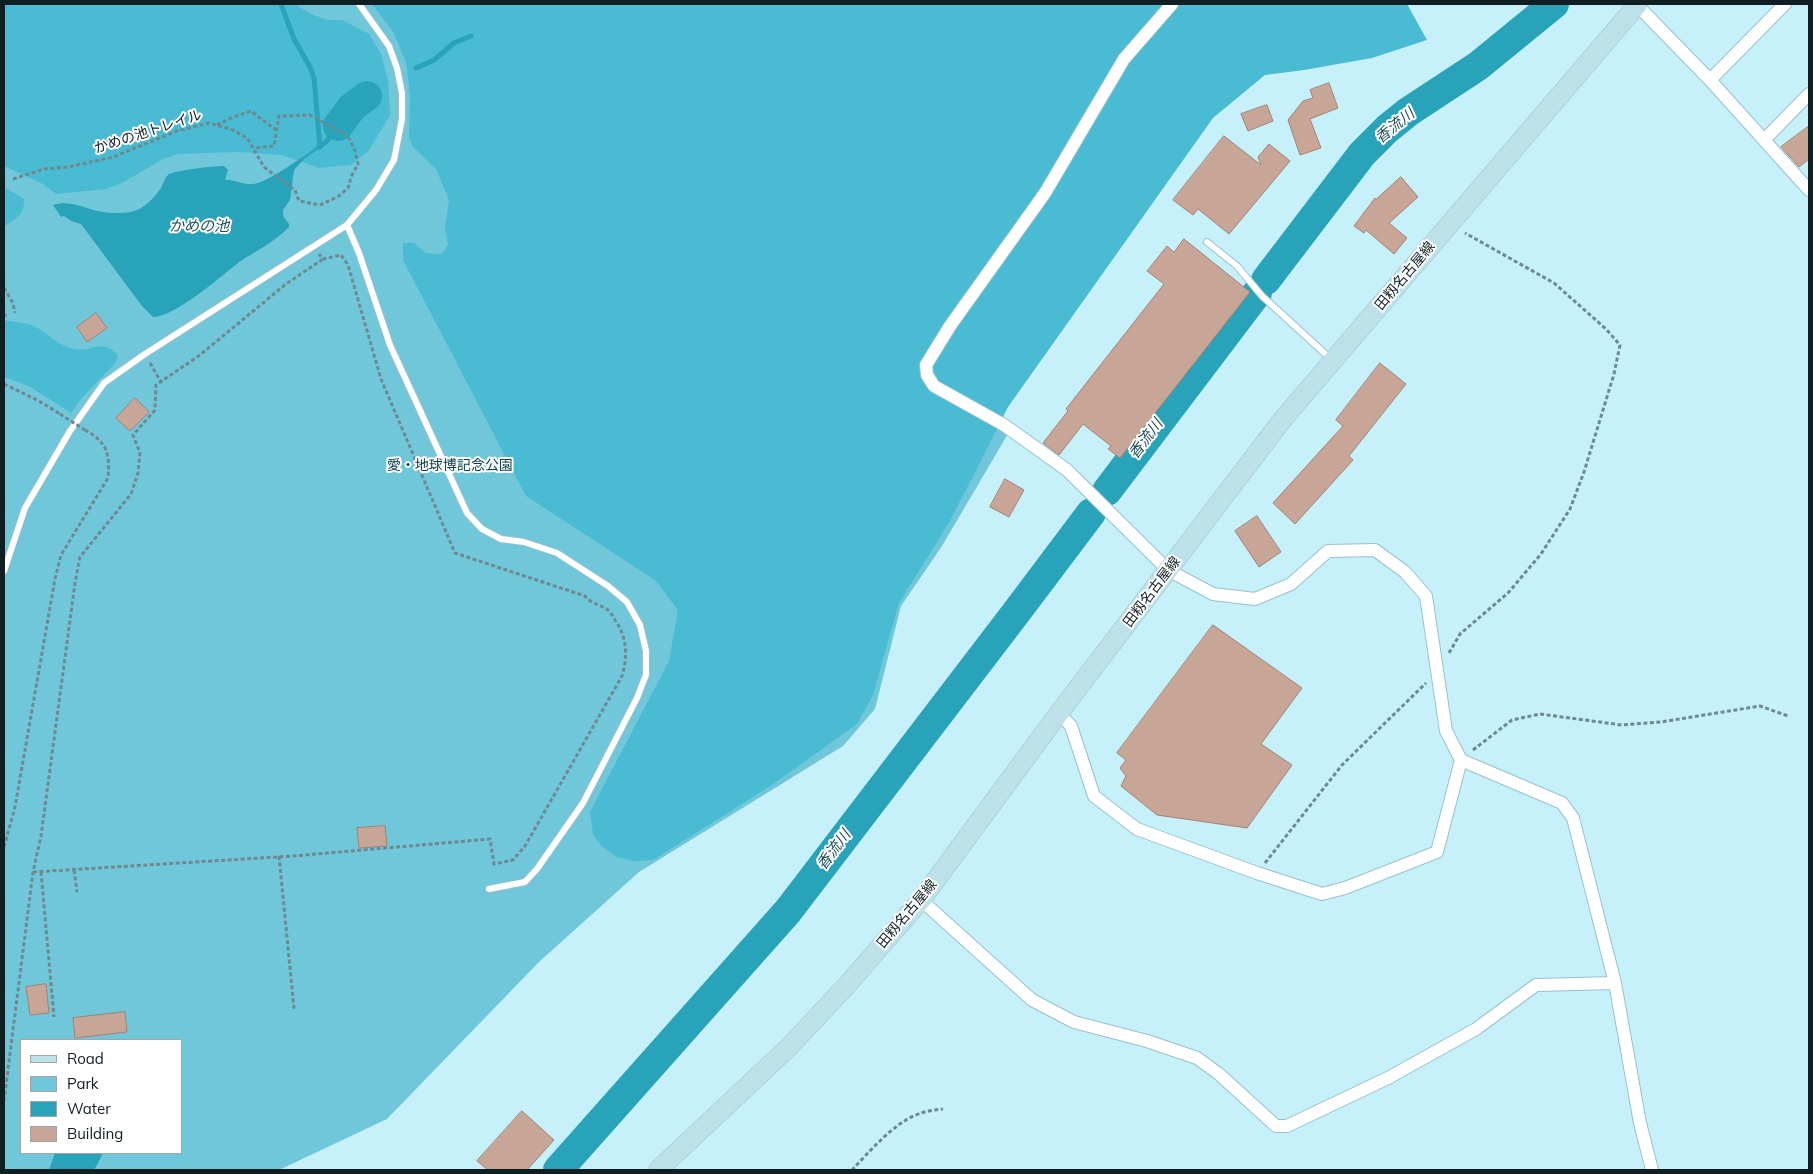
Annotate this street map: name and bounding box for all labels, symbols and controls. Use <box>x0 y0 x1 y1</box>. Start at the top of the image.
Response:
water label: 香流川 <box>1372 105 1418 147</box>
street label: かめの池トレイル <box>92 107 204 157</box>
water label: かめの池 <box>169 217 229 235</box>
street label: 田籾名古屋線 <box>1372 238 1438 314</box>
water label: 香流川 <box>1125 416 1167 462</box>
park label: 愛・地球博記念公園 <box>387 458 513 474</box>
street label: 田籾名古屋線 <box>1120 553 1184 631</box>
water label: 香流川 <box>813 827 855 873</box>
street label: 田籾名古屋線 <box>874 876 940 952</box>
legend <box>20 1039 182 1154</box>
text: Road <box>67 1049 104 1068</box>
text: Park <box>67 1074 99 1093</box>
text: Water <box>67 1099 111 1118</box>
text: Building <box>67 1124 123 1143</box>

